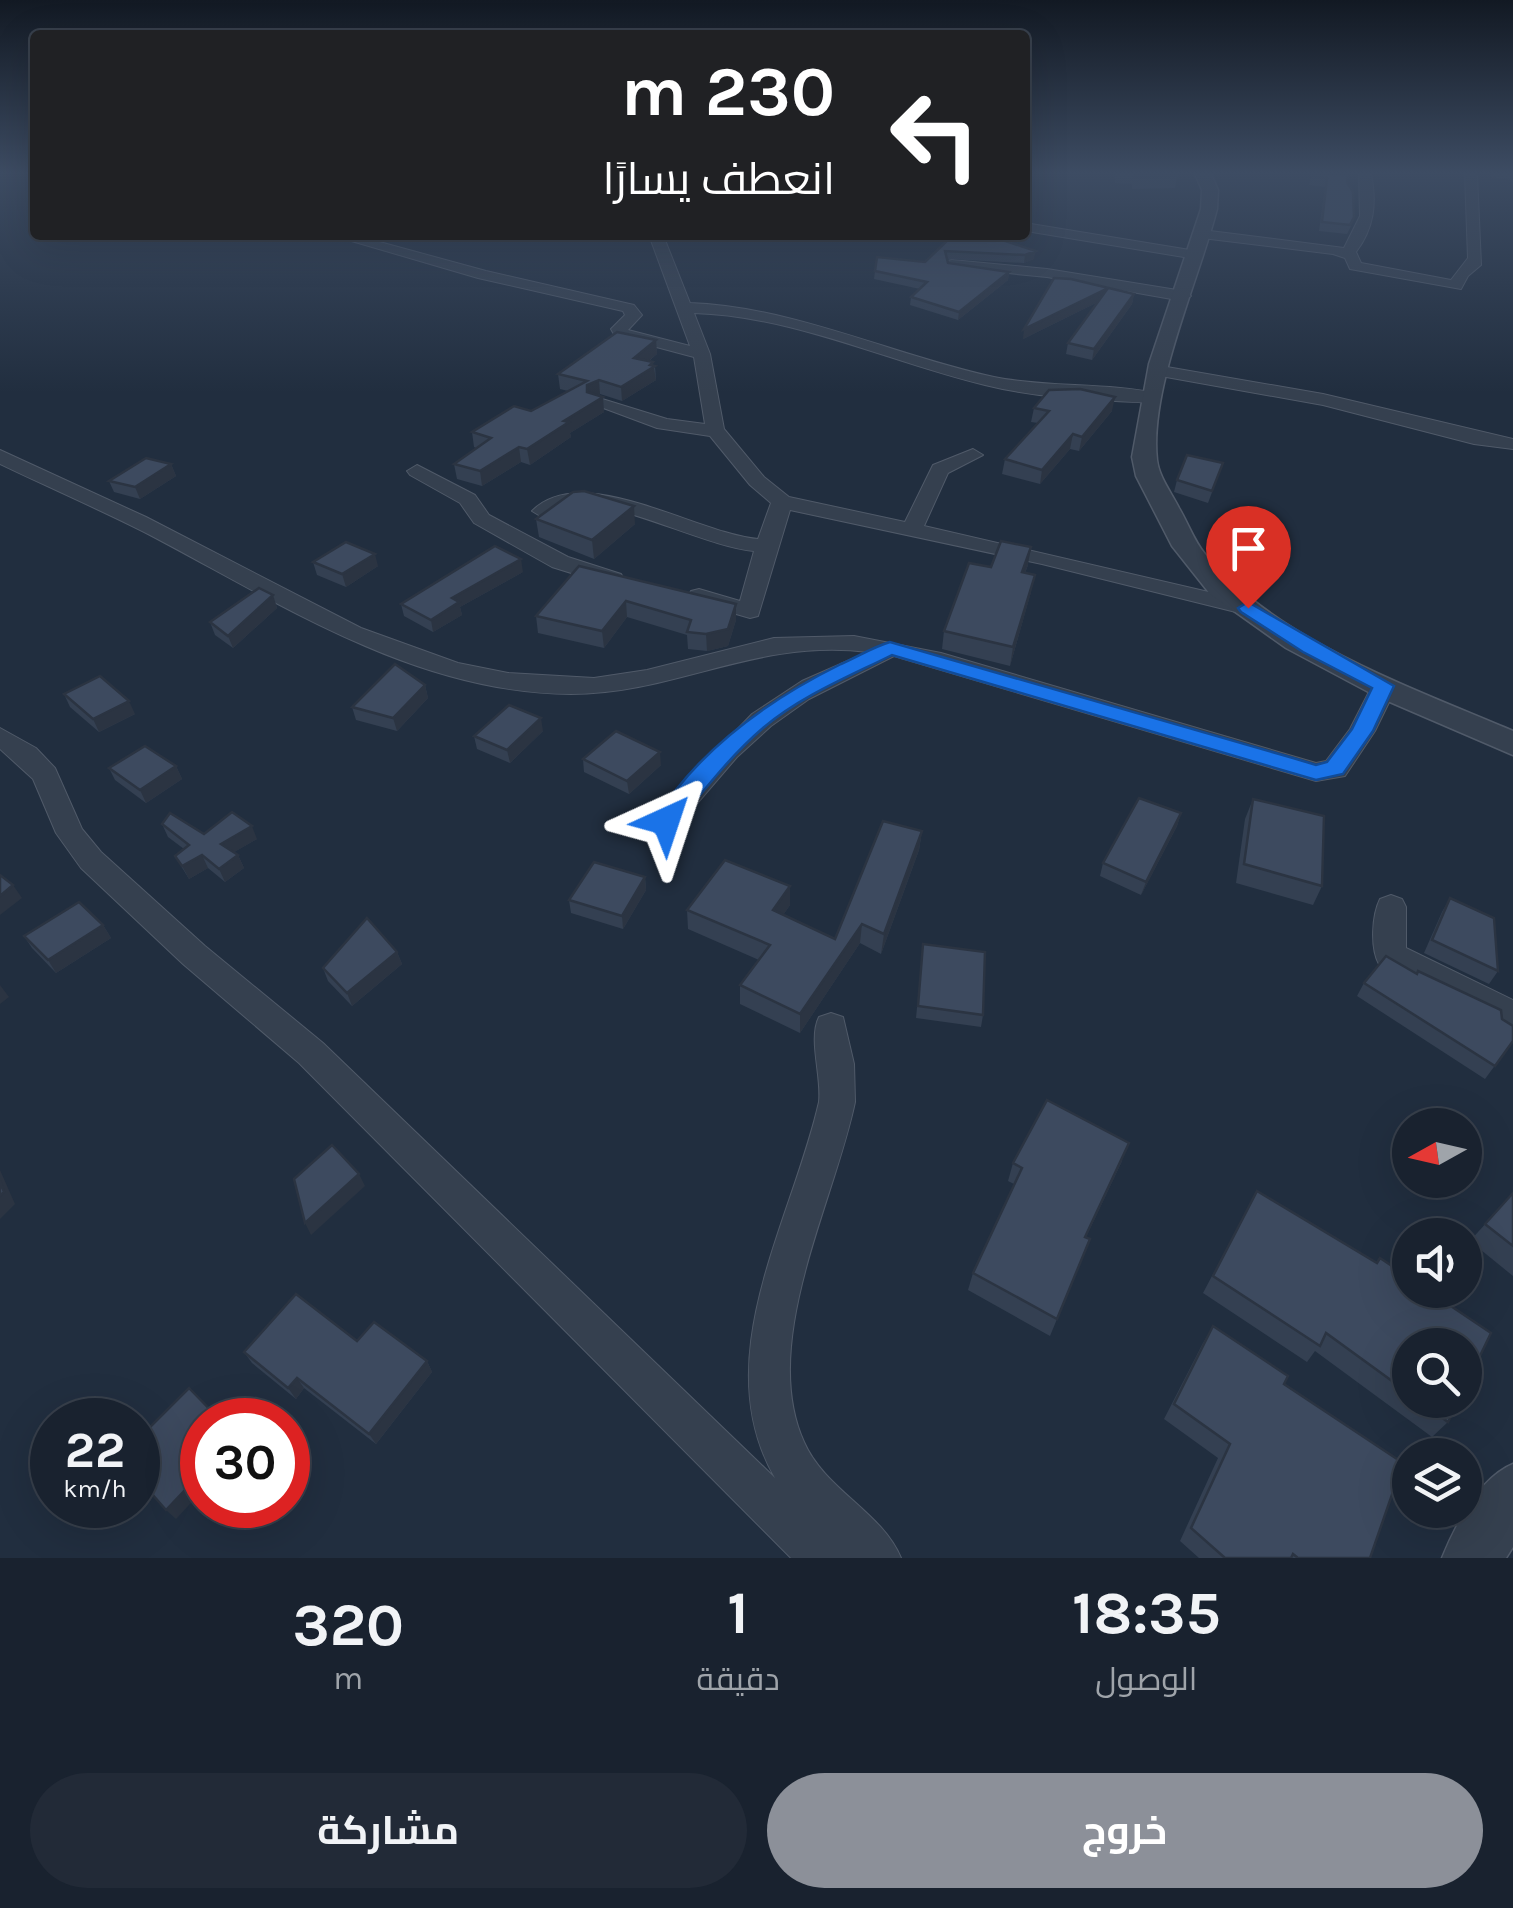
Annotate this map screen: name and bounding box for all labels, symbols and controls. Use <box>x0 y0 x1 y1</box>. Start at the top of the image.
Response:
text: 230 m <box>621 51 835 133</box>
icon: left <box>870 70 1000 200</box>
text: انعطف يسارًا <box>602 153 835 205</box>
pin <box>1206 506 1291 609</box>
icon: arrive <box>1221 521 1276 576</box>
position arrow <box>614 769 718 873</box>
north arrow <box>1392 1108 1482 1198</box>
map controls <box>1392 1108 1482 1528</box>
button: sound <box>1392 1218 1482 1308</box>
button: search <box>1392 1328 1482 1418</box>
speed limit sign: 30 <box>180 1398 310 1528</box>
text: 22 <box>65 1421 125 1480</box>
button: layers <box>1392 1438 1482 1528</box>
text: km/h <box>63 1474 127 1503</box>
text: 1 <box>727 1578 749 1648</box>
text: 18:35 <box>1072 1578 1221 1648</box>
text: 320 <box>292 1590 404 1660</box>
text: m <box>333 1660 363 1697</box>
text: دقيقة <box>696 1661 780 1698</box>
text: الوصول <box>1095 1661 1197 1698</box>
button: مشاركة <box>30 1773 747 1888</box>
button: خروج <box>767 1773 1483 1888</box>

